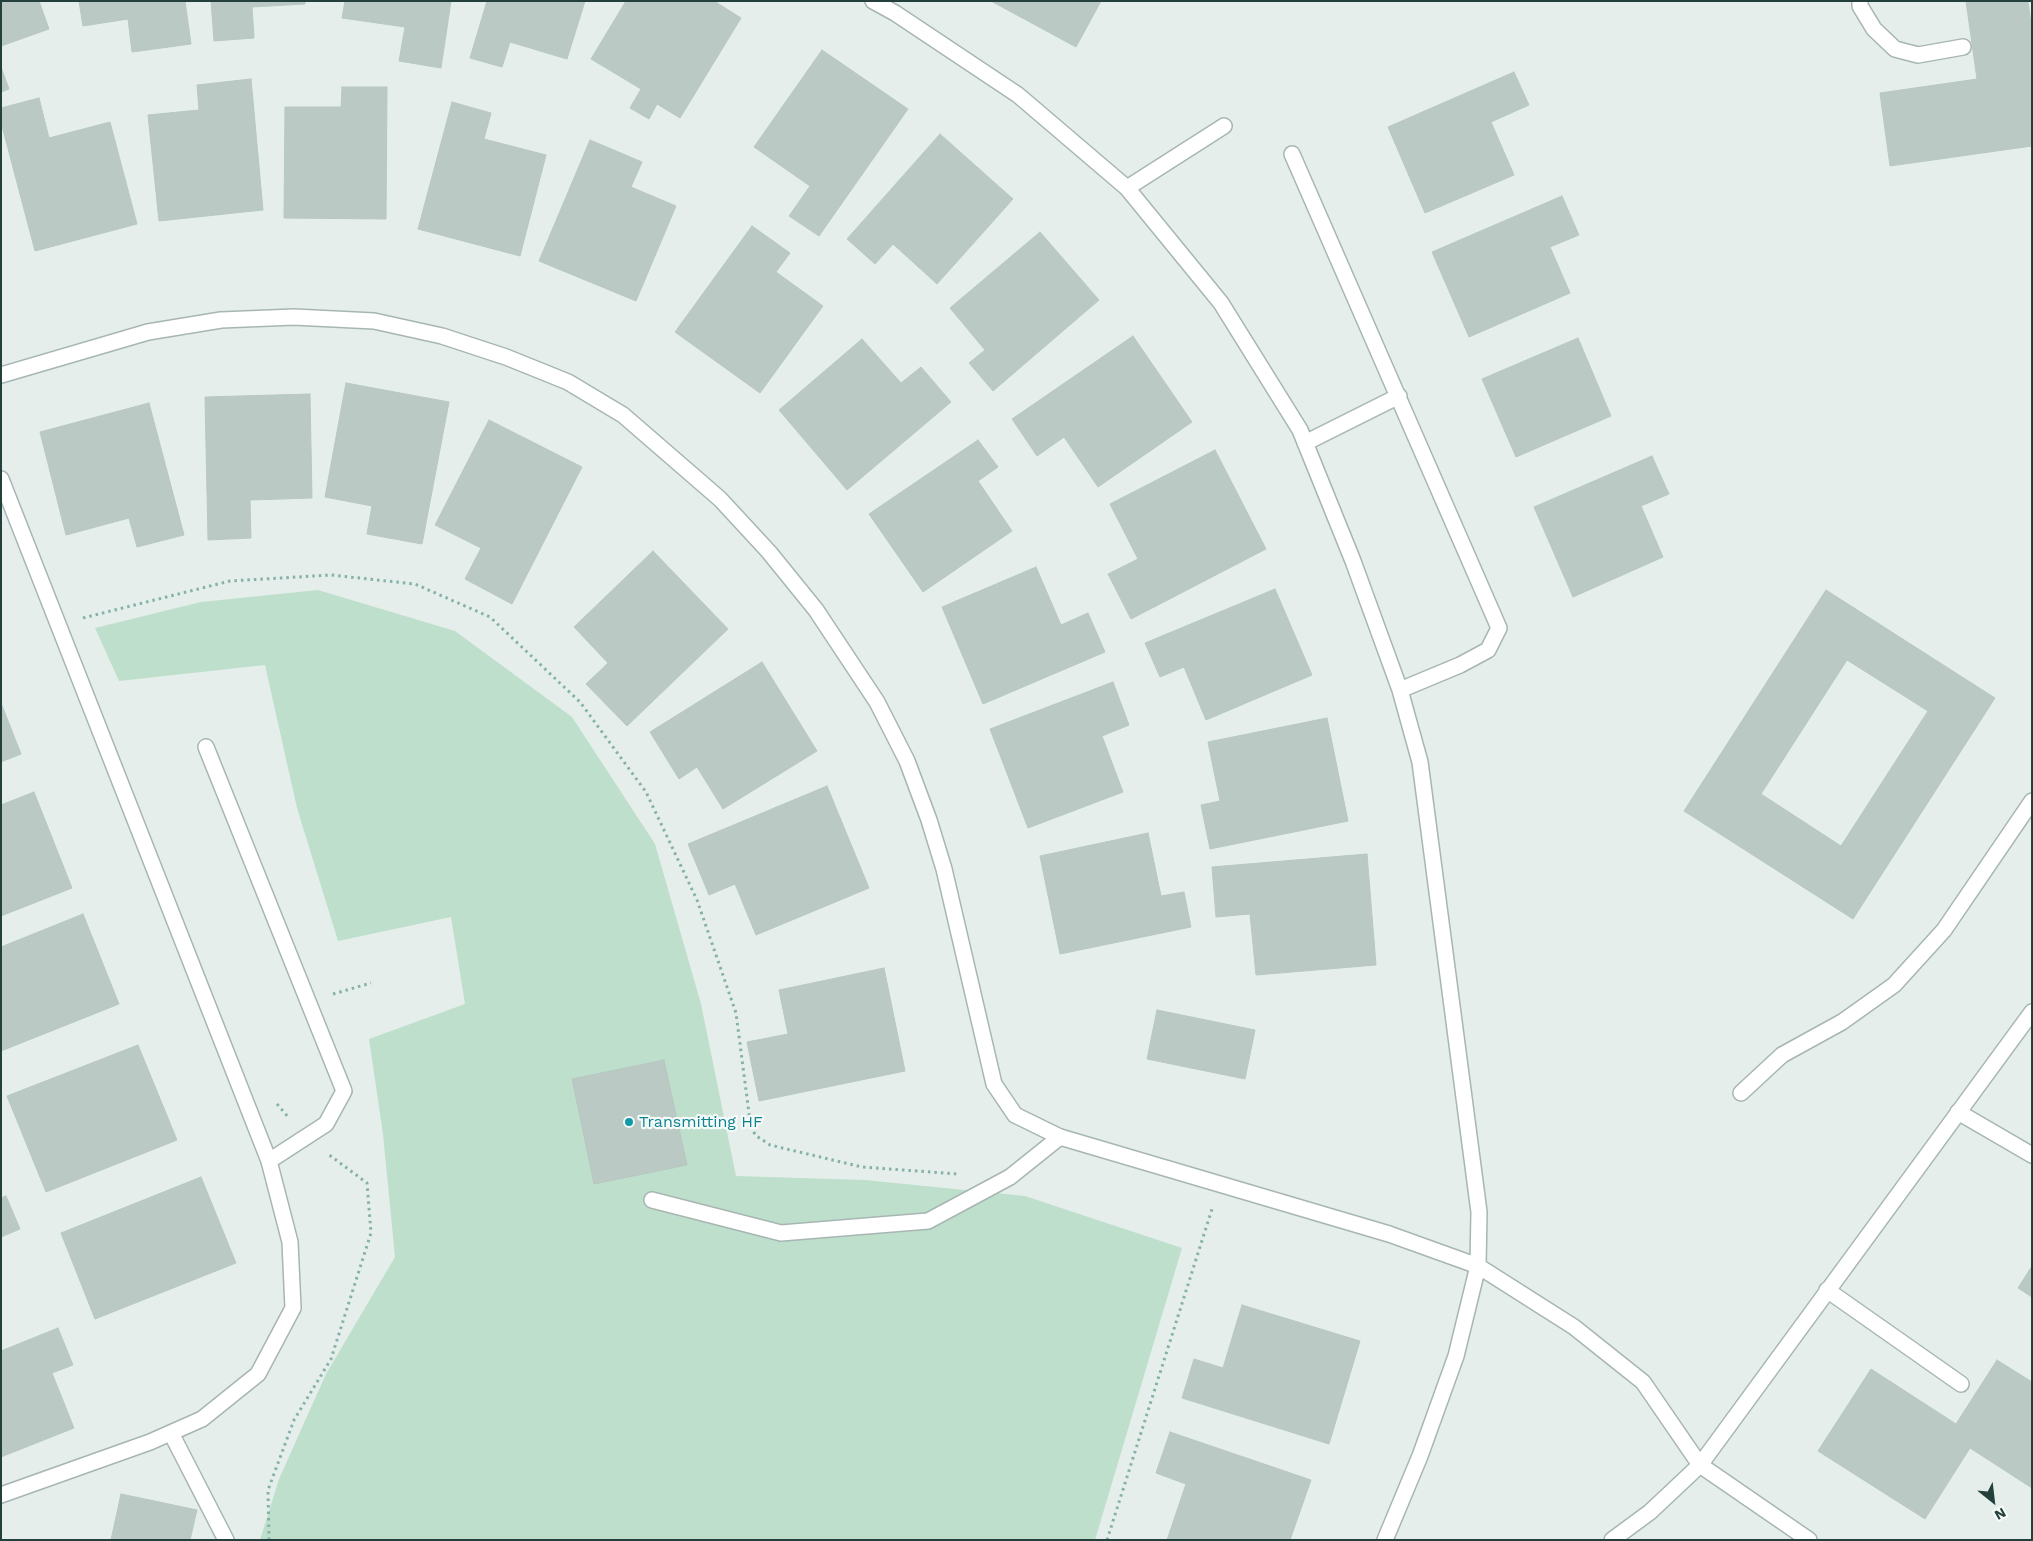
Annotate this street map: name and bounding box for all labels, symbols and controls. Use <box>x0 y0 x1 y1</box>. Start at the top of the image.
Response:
place label: Transmitting HF <box>639 1112 763 1132</box>
marker: Transmitting HF <box>623 1116 635 1128</box>
north arrow <box>1968 1476 2018 1526</box>
text: N <box>1992 1505 2009 1524</box>

